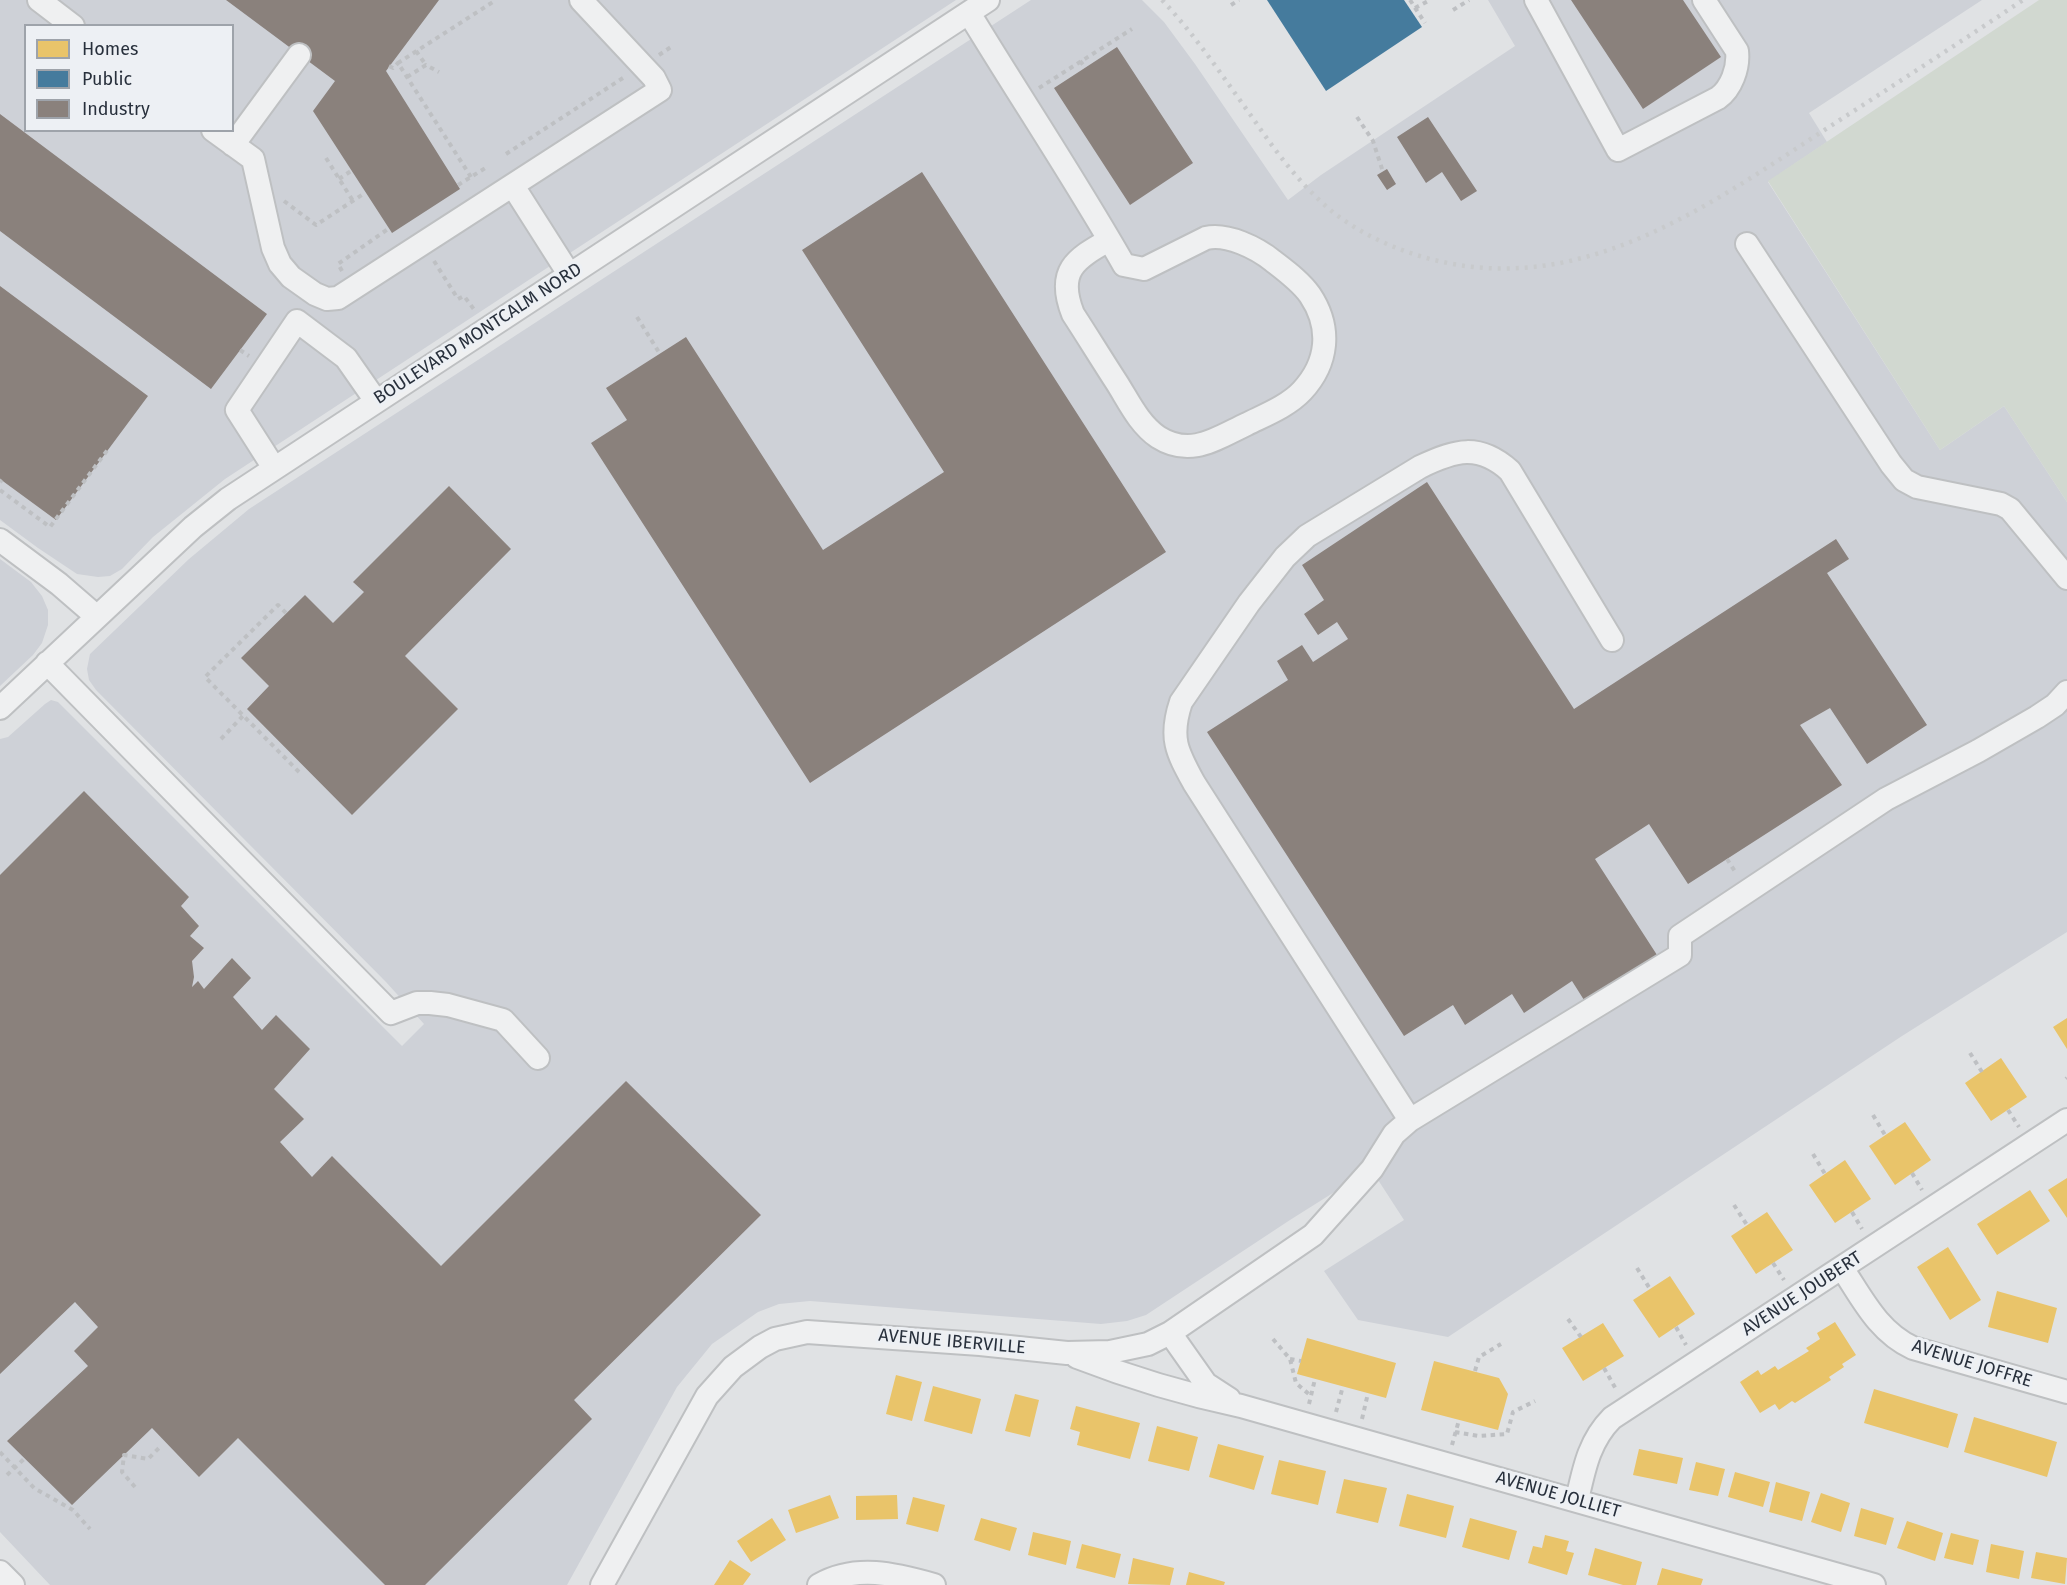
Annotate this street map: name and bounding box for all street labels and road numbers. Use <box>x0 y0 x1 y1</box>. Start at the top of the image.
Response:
street label: BOULEVARD MONTCALM NORD <box>370 259 586 409</box>
street label: AVENUE JOUBERT <box>1738 1247 1866 1341</box>
street label: AVENUE IBERVILLE <box>877 1325 1027 1359</box>
street label: AVENUE JOFFRE <box>1909 1335 2035 1393</box>
street label: AVENUE JOLLIET <box>1493 1467 1623 1523</box>

